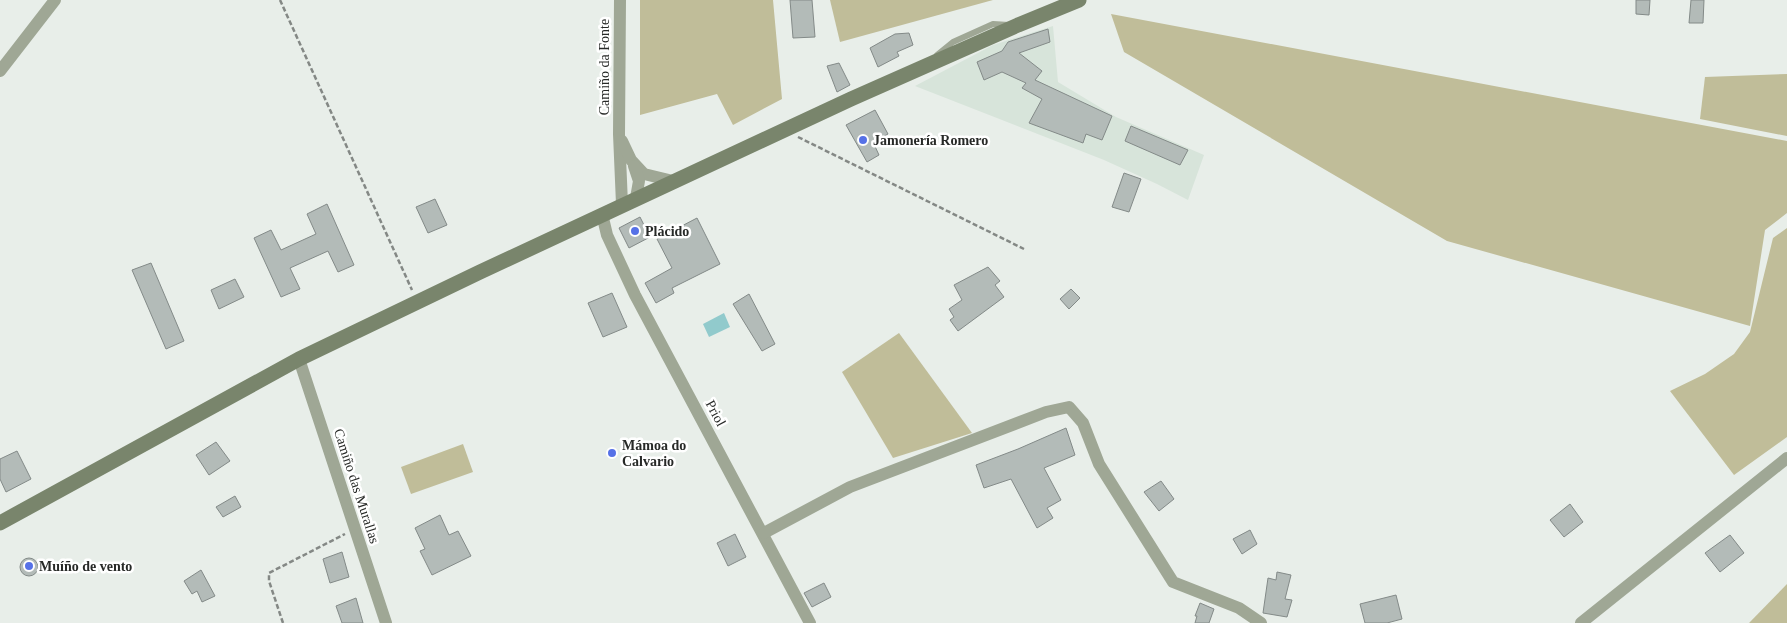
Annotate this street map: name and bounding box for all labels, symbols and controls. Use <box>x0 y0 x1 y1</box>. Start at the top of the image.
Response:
street label: Camiño da Fonte <box>597 19 612 115</box>
place label: Jamonería Romero <box>873 133 988 148</box>
marker: Jamonería Romero <box>857 134 869 146</box>
place label: Plácido <box>645 224 689 239</box>
marker: Plácido <box>629 225 641 237</box>
street label: Priol <box>703 398 729 429</box>
street label: Camiño das Murallas <box>331 427 382 545</box>
place label: Mámoa do Calvario <box>622 438 686 469</box>
marker: Mámoa do Calvario <box>606 447 618 459</box>
place label: Muíño de vento <box>39 559 132 574</box>
marker: Muíño de vento <box>23 560 35 572</box>

